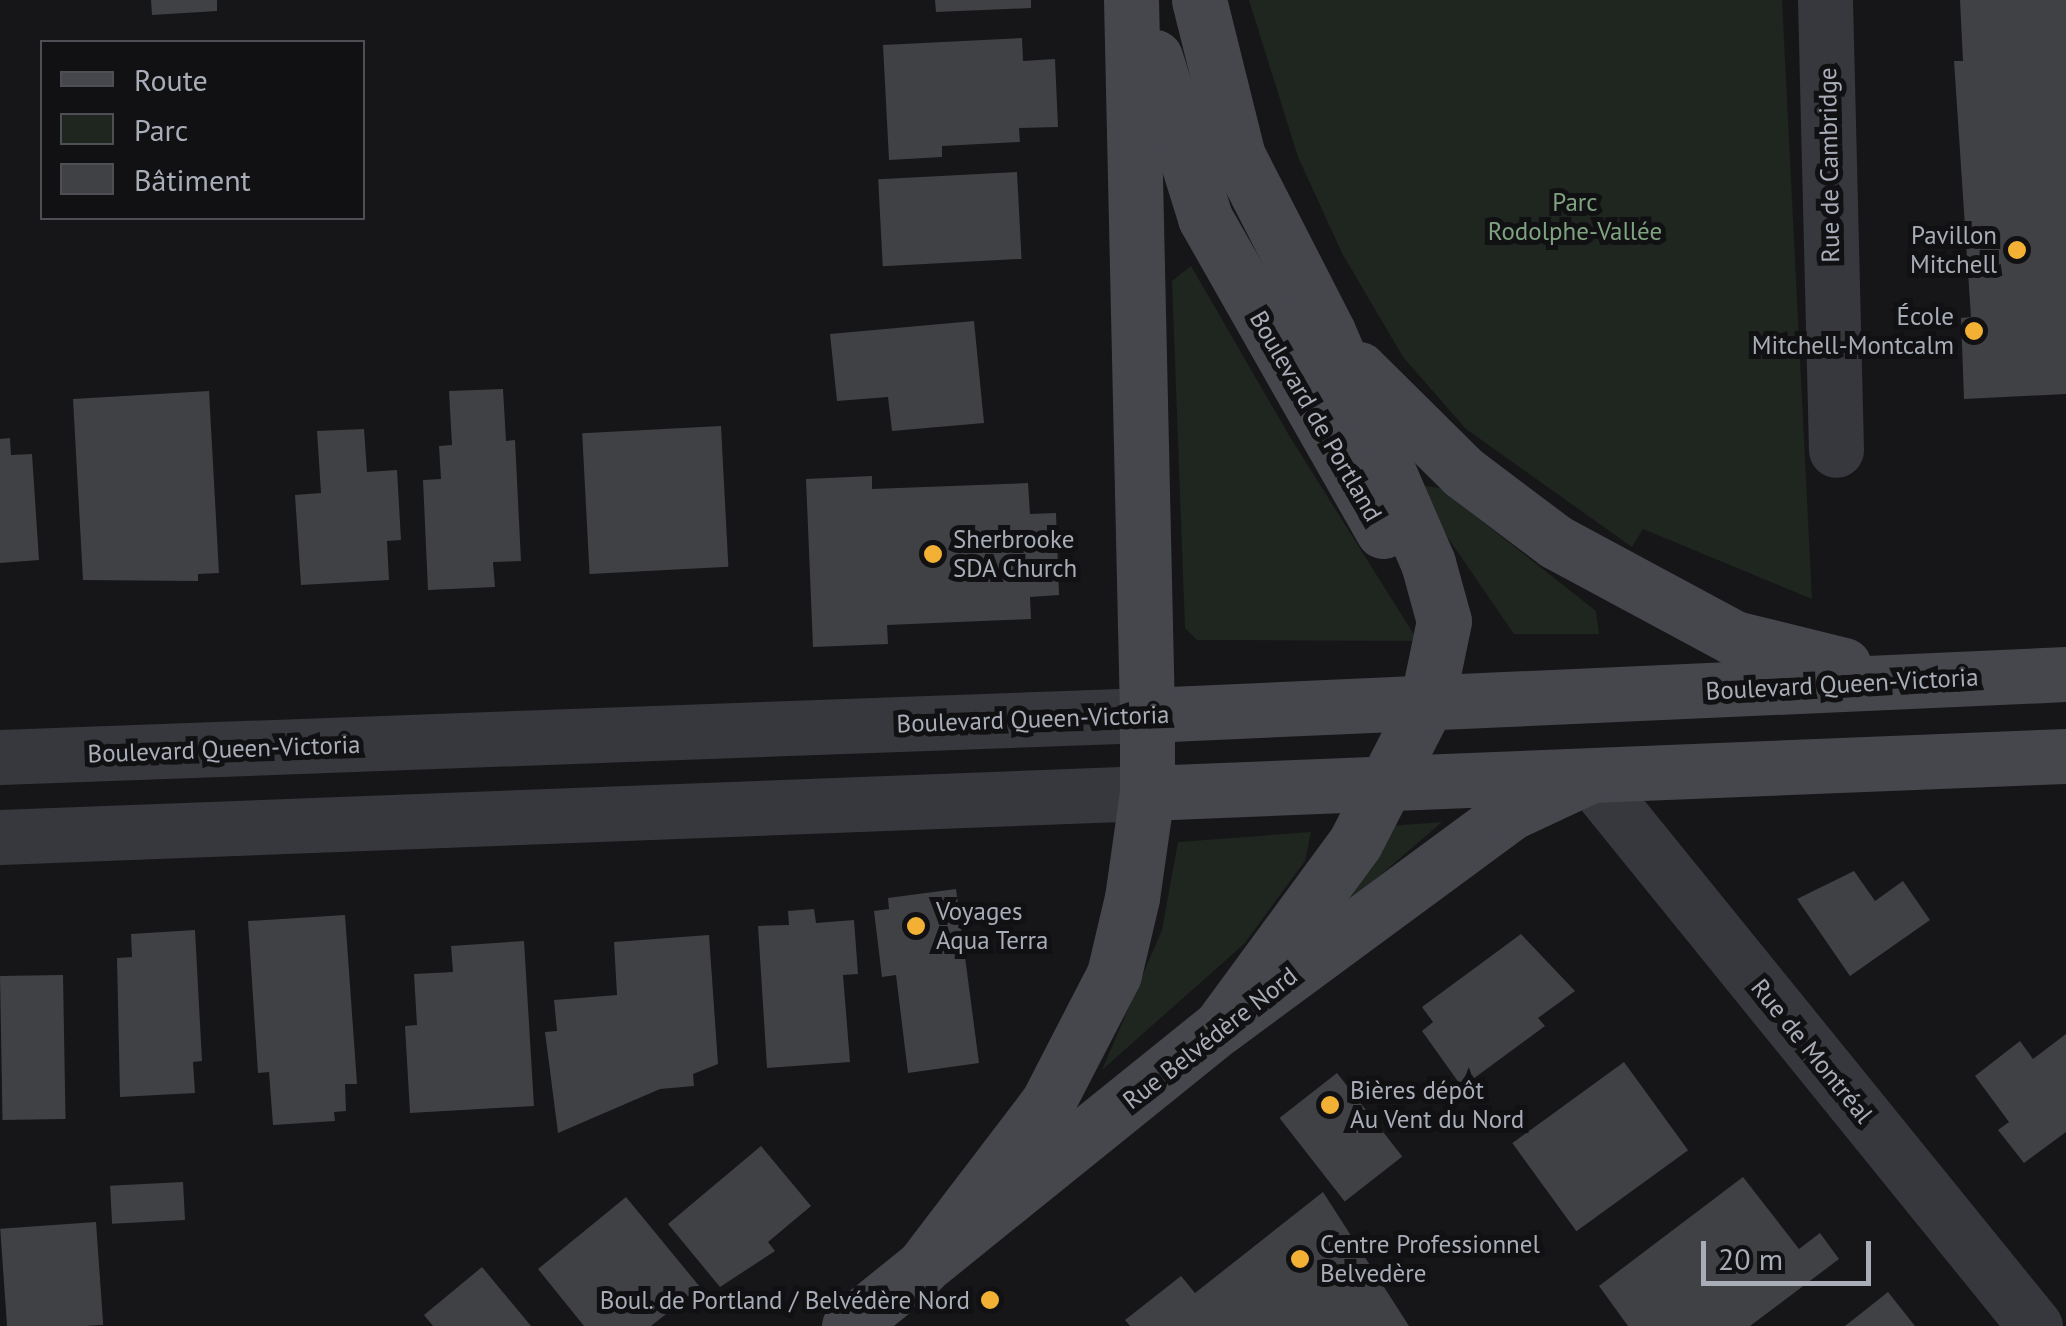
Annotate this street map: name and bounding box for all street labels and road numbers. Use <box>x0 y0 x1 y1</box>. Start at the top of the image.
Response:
street label: Rue de Cambridge <box>1812 67 1846 263</box>
street label: Boulevard de Portland <box>1244 306 1388 526</box>
street label: Boulevard Queen-Victoria <box>1705 662 1979 706</box>
street label: Boulevard Queen-Victoria <box>896 699 1170 739</box>
street label: Boulevard Queen-Victoria <box>87 729 361 769</box>
street label: Rue Belvédère Nord <box>1117 961 1303 1115</box>
street label: Rue de Montréal <box>1745 973 1879 1129</box>

